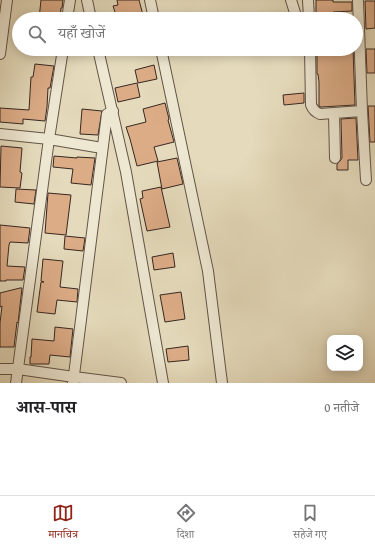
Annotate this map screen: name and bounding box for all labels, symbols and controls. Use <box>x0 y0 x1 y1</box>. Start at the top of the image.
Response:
search box <box>12 12 363 56</box>
text: यहाँ खोजें <box>58 22 105 43</box>
icon: search <box>26 23 48 45</box>
map controls <box>327 335 363 371</box>
button: layers <box>327 335 363 371</box>
text: आस-पास <box>16 394 76 419</box>
text: 0 नतीजे <box>324 398 359 417</box>
tab: मानचित्र <box>48 502 78 545</box>
tab: दिशा <box>175 502 197 545</box>
tab: सहेजे गए <box>293 502 327 545</box>

